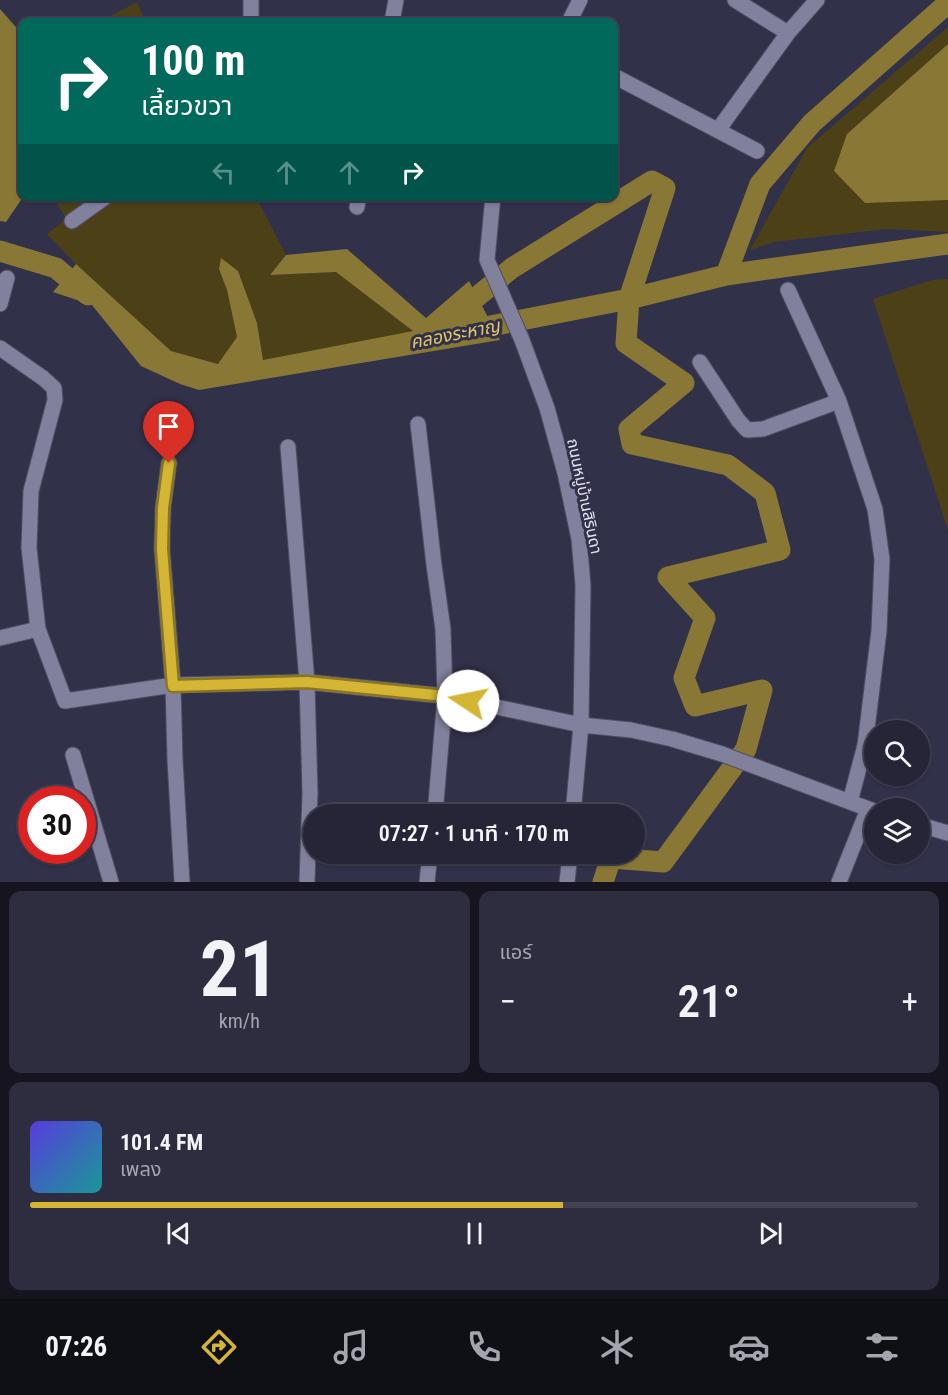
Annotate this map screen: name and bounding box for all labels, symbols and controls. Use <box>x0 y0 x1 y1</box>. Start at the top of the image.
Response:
text: 100 m <box>141 36 246 85</box>
icon: right <box>42 42 120 120</box>
text: เลี้ยวขวา <box>141 90 232 122</box>
icon: left <box>207 156 240 189</box>
icon: ahead <box>270 156 303 189</box>
icon: ahead <box>333 156 366 189</box>
icon: right <box>396 156 429 189</box>
water label: คลองระหาญ <box>409 314 503 352</box>
pin <box>143 401 194 463</box>
icon: arrive <box>152 410 185 443</box>
street label: ถนนหมู่บ้านสิรินดา <box>563 437 606 556</box>
position arrow <box>436 669 500 733</box>
map controls <box>864 720 930 864</box>
button: search <box>864 720 930 786</box>
speed limit sign: 30 <box>18 786 96 864</box>
button: layers <box>864 798 930 864</box>
text: 07:27 · 1 นาที · 170 m <box>379 821 569 846</box>
text: 21 <box>200 924 279 1015</box>
text: แอร์ <box>500 940 532 964</box>
text: 21° <box>677 975 740 1028</box>
text: − <box>500 982 516 1021</box>
text: + <box>902 982 918 1021</box>
text: km/h <box>219 1009 260 1033</box>
text: 101.4 FM <box>120 1130 203 1155</box>
text: เพลง <box>120 1157 162 1181</box>
icon: previous <box>162 1217 195 1250</box>
icon: pause <box>458 1217 491 1250</box>
icon: next <box>754 1217 787 1250</box>
icon: directions <box>198 1326 240 1368</box>
icon: music <box>330 1326 372 1368</box>
icon: phone <box>463 1326 505 1368</box>
icon: climate <box>596 1326 638 1368</box>
icon: car <box>728 1326 770 1368</box>
icon: filters <box>861 1326 903 1368</box>
text: 07:26 <box>45 1331 107 1363</box>

